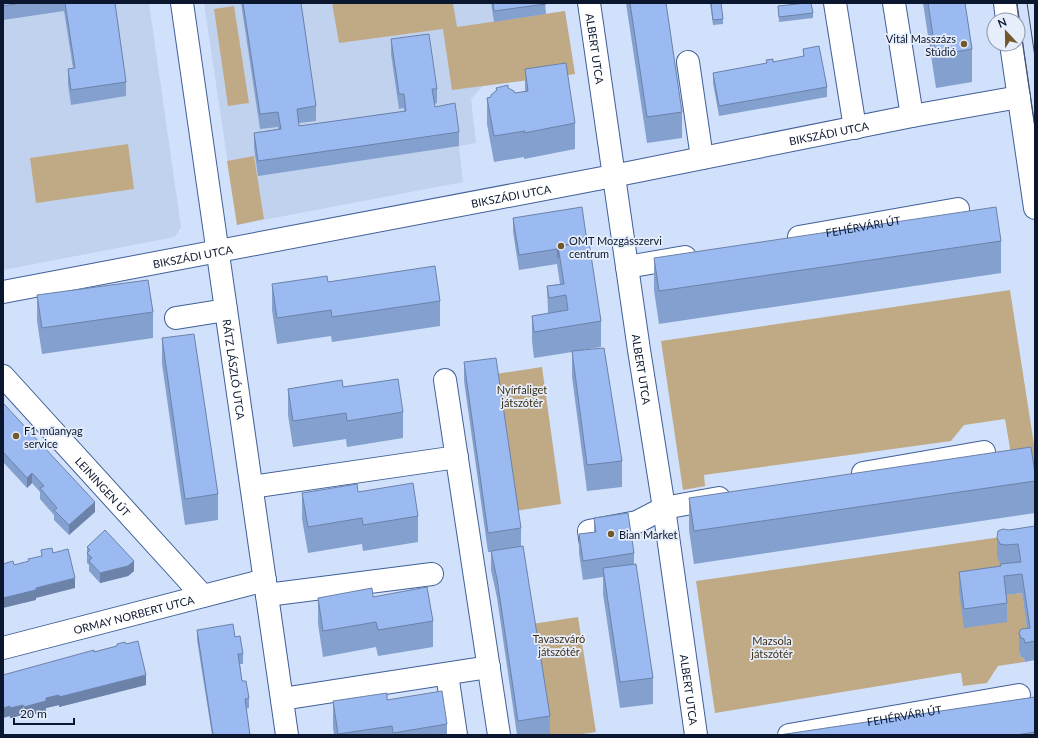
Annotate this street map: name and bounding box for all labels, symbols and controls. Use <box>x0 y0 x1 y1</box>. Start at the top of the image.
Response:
street label: ALBERT UTCA <box>584 12 607 85</box>
north arrow <box>986 12 1026 52</box>
text: N <box>996 15 1008 30</box>
place label: Vitál Masszázs Stúdió <box>886 32 956 58</box>
marker: Vitál Masszázs Stúdió <box>959 39 969 49</box>
street label: BIKSZÁDI UTCA <box>788 118 870 147</box>
street label: BIKSZÁDI UTCA <box>470 181 552 209</box>
street label: FEHÉRVÁRI ÚT <box>825 213 902 239</box>
place label: OMT Mozgásszervi centrum <box>569 234 662 260</box>
marker: OMT Mozgásszervi centrum <box>556 241 566 251</box>
street label: BIKSZÁDI UTCA <box>152 242 234 270</box>
street label: RÁTZ LÁSZLÓ UTCA <box>221 318 248 421</box>
street label: ALBERT UTCA <box>630 333 654 406</box>
park label: Nyírfaliget játszótér <box>497 383 547 409</box>
place label: F1 műanyag service <box>24 424 83 450</box>
marker: F1 műanyag service <box>11 431 21 441</box>
street label: LEININGEN ÚT <box>73 454 134 519</box>
place label: Bian Market <box>619 528 678 541</box>
marker: Bian Market <box>606 529 616 539</box>
street label: ORMAY NORBERT UTCA <box>72 592 196 636</box>
park label: Tavaszváró játszótér <box>533 632 585 658</box>
park label: Mazsola játszótér <box>750 634 793 660</box>
street label: ALBERT UTCA <box>678 653 701 726</box>
scale bar <box>14 700 74 726</box>
street label: FEHÉRVÁRI ÚT <box>866 702 943 728</box>
text: 20 m <box>20 706 47 721</box>

